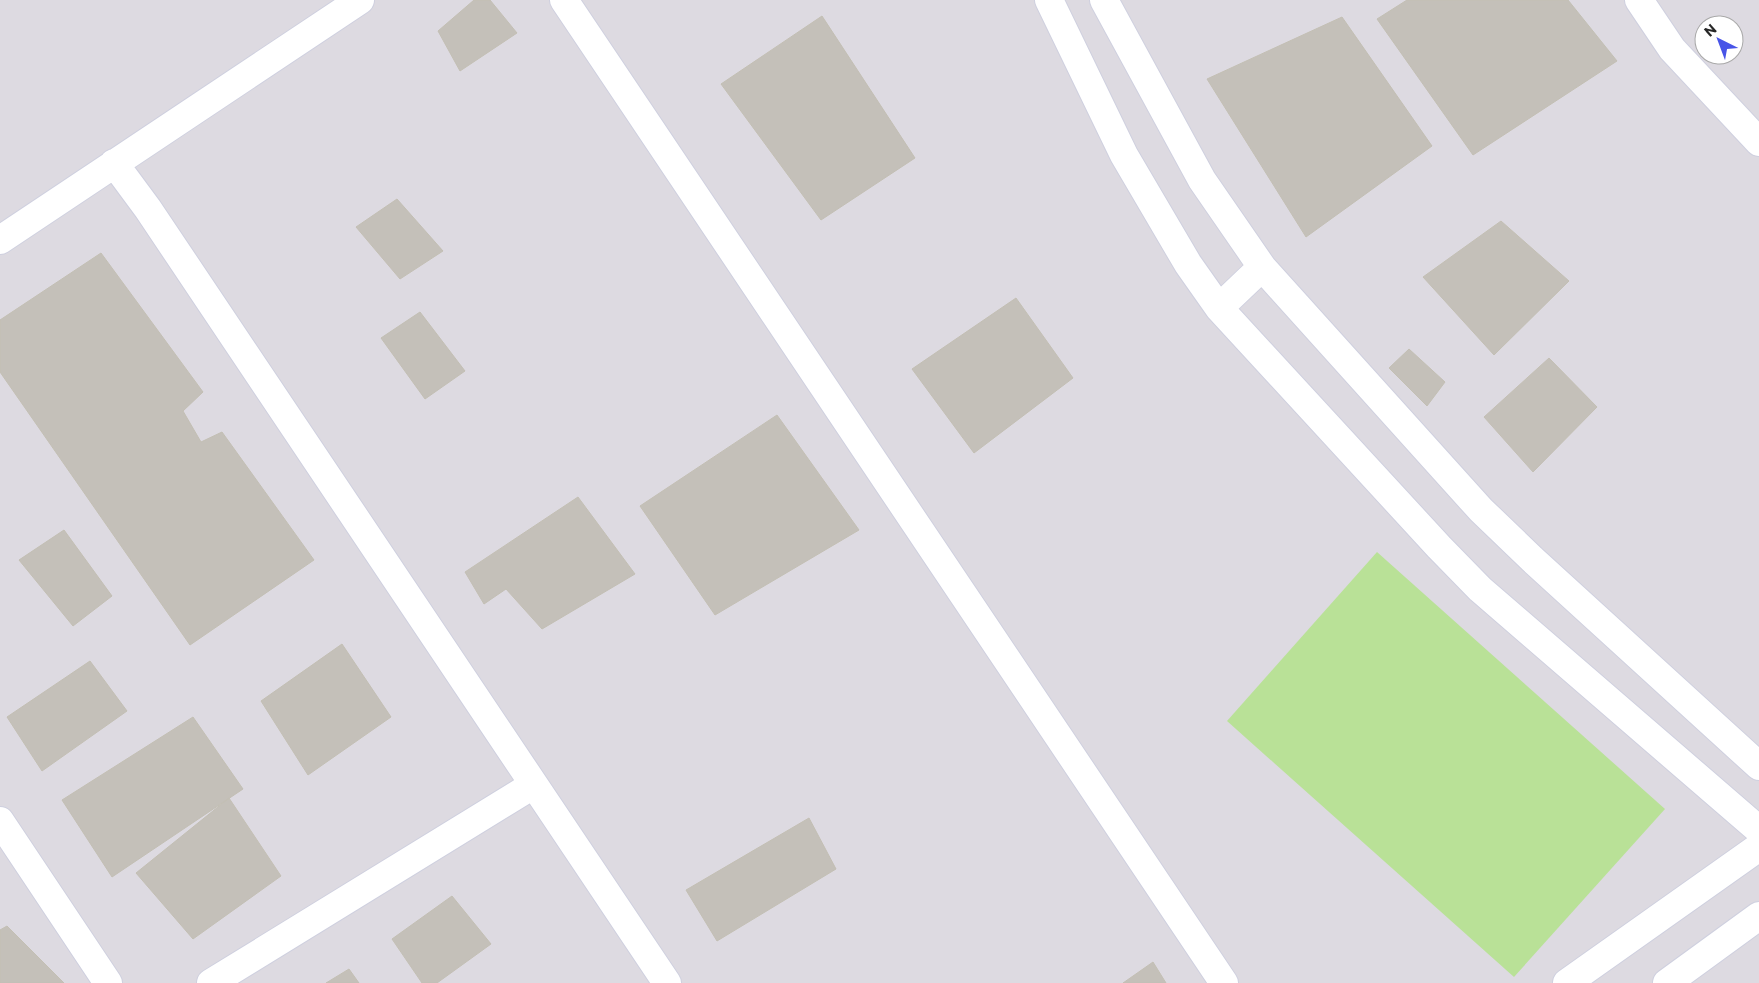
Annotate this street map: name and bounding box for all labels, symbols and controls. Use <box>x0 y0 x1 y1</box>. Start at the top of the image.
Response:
north arrow <box>1694 15 1744 65</box>
text: N <box>1700 20 1720 40</box>

